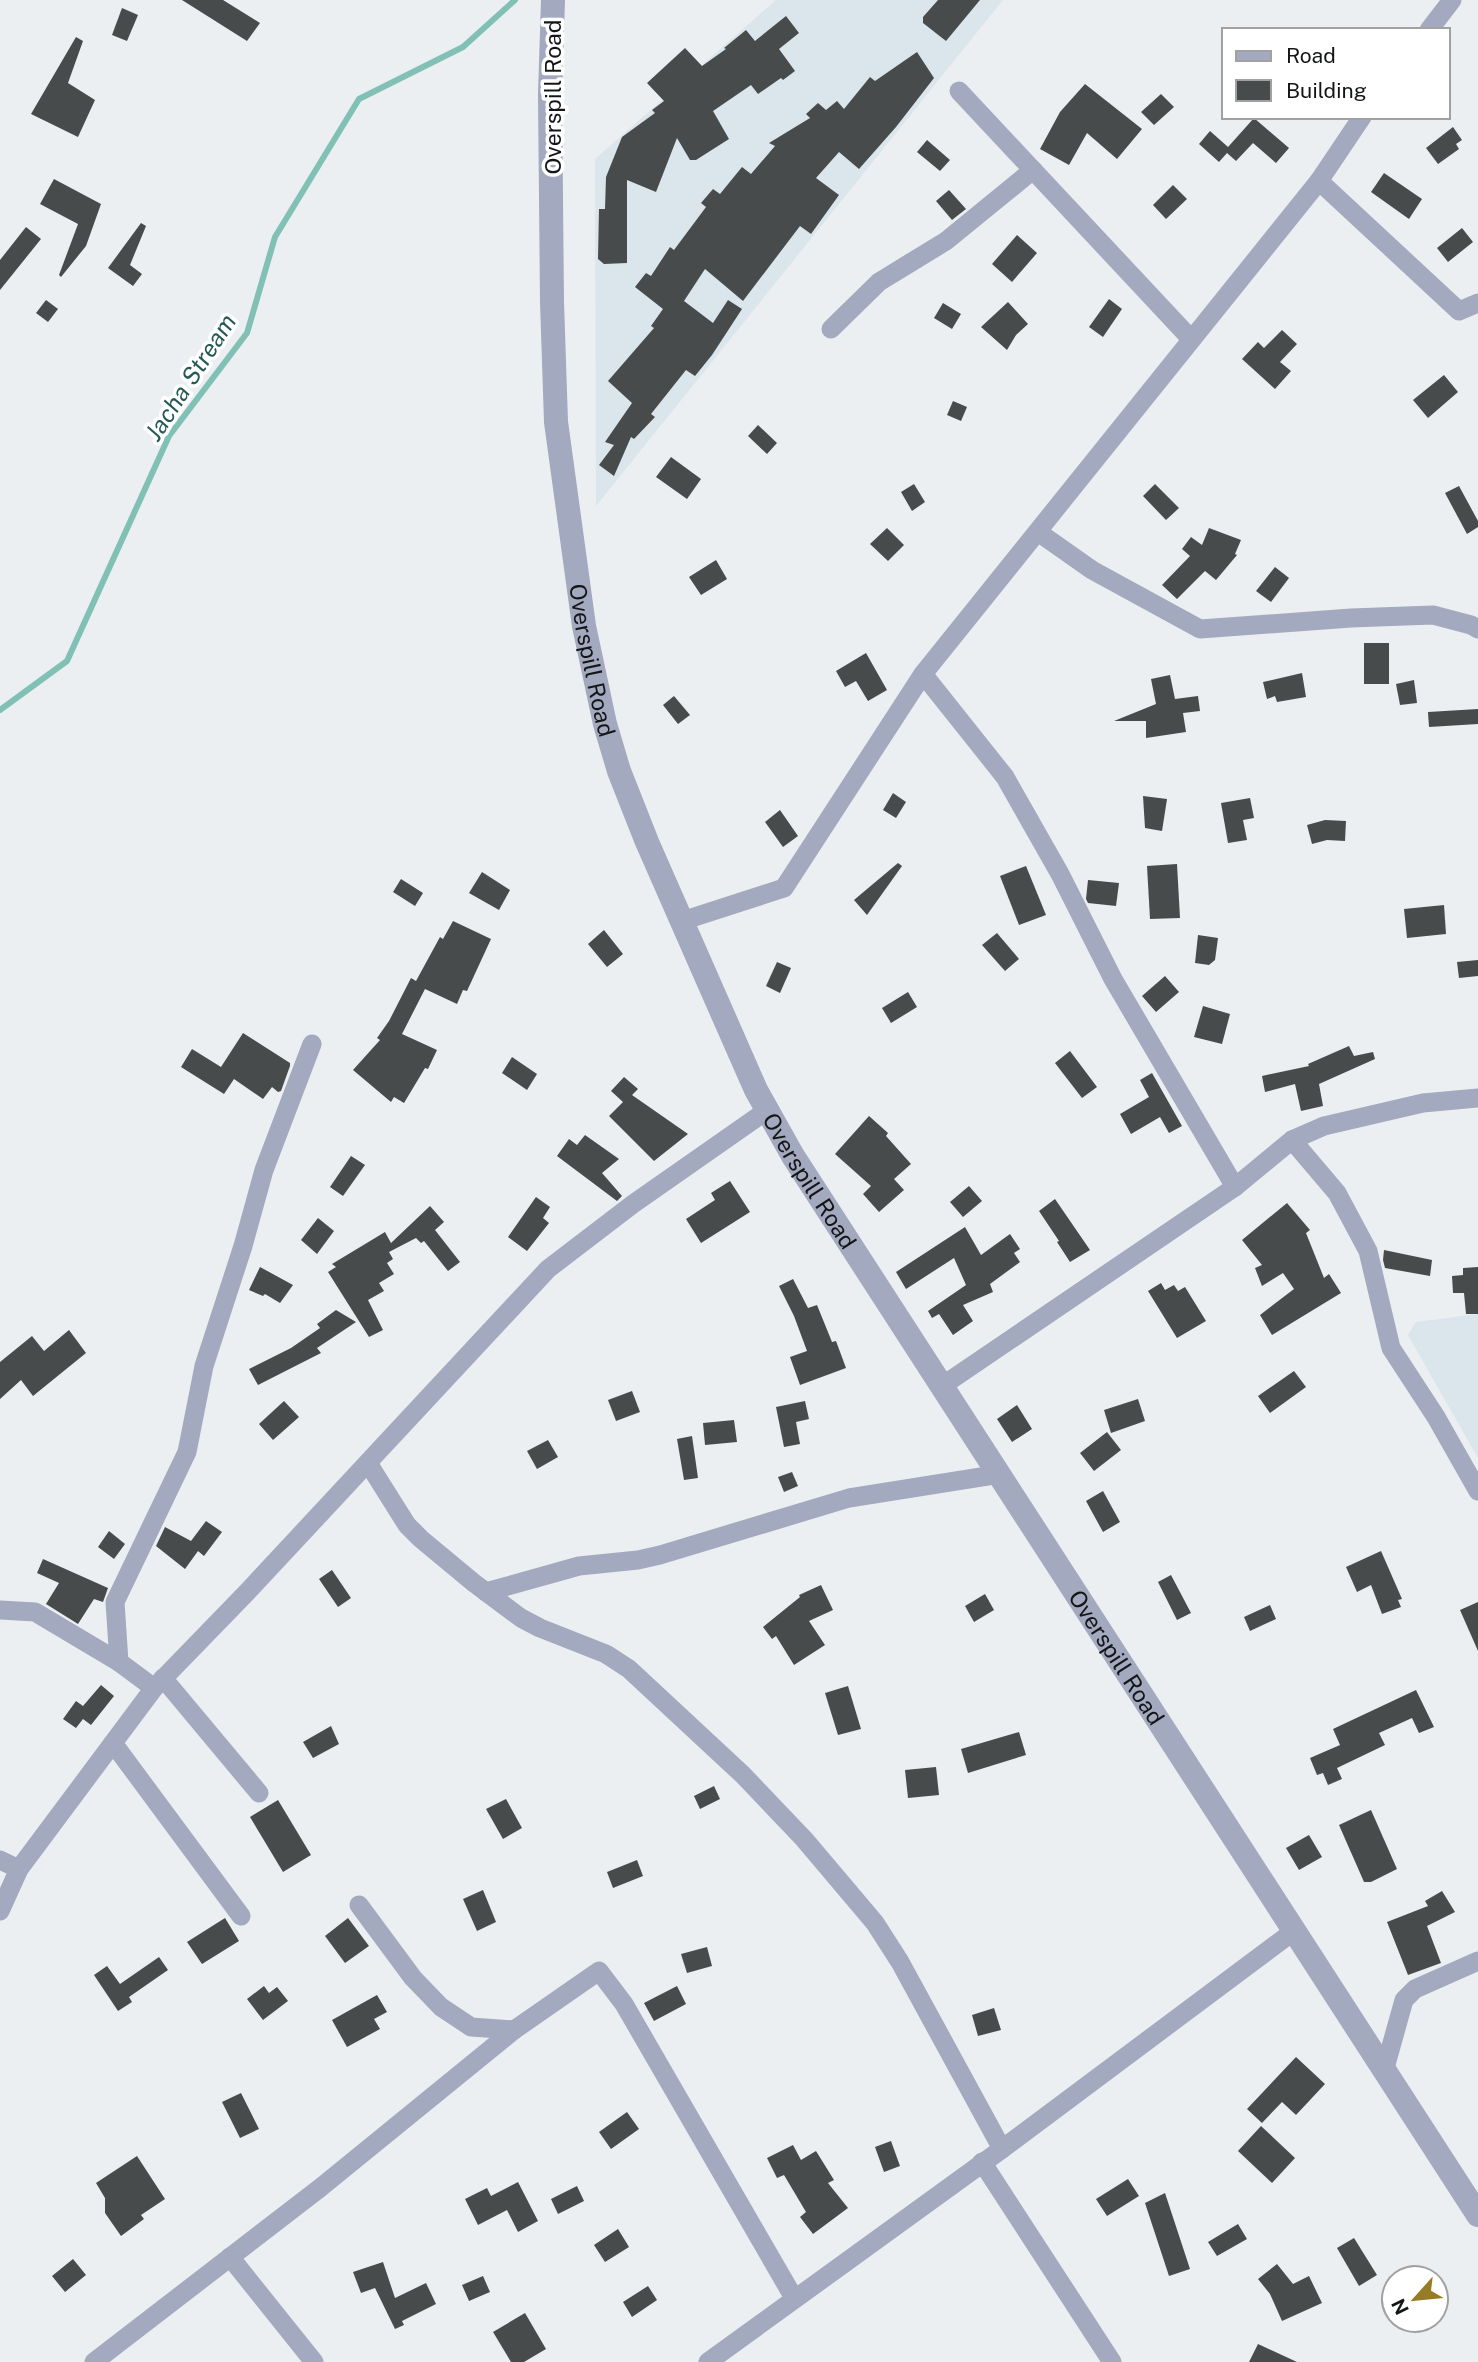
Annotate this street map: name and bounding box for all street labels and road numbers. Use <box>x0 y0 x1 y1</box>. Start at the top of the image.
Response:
street label: Overspill Road <box>539 19 566 175</box>
street label: Overspill Road <box>565 582 621 740</box>
street label: Overspill Road <box>758 1108 863 1253</box>
street label: Overspill Road <box>1064 1585 1171 1730</box>

